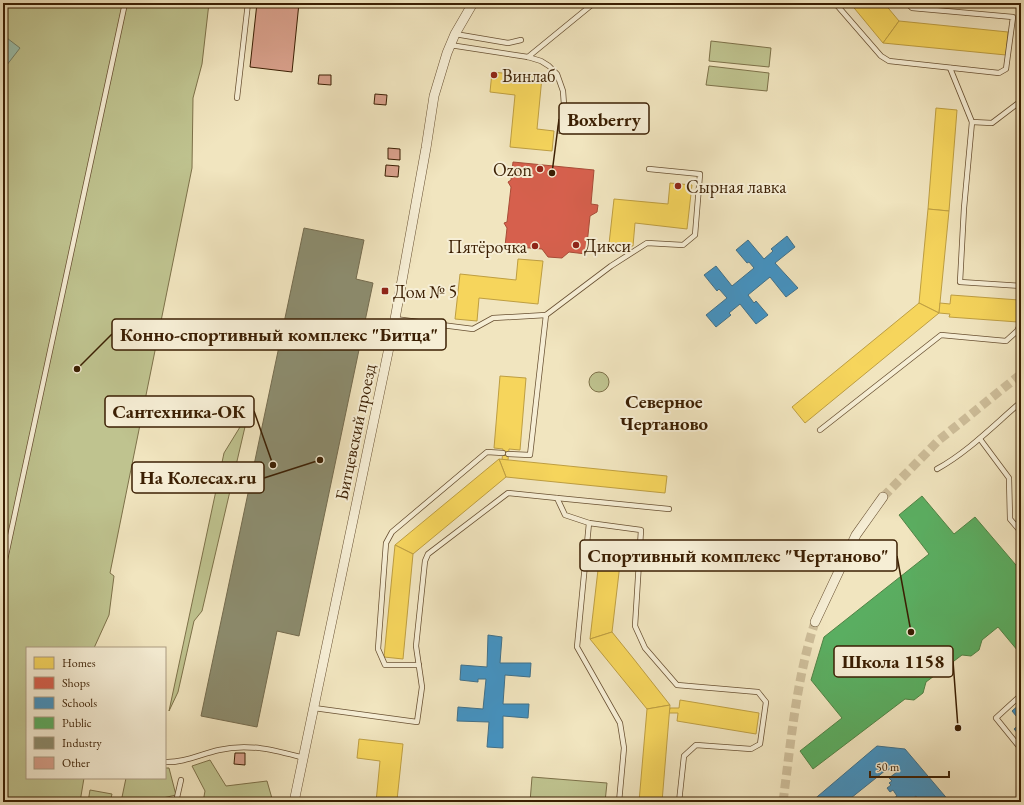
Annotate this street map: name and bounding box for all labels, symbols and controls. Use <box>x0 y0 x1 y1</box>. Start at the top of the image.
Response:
place label: Винлаб <box>502 64 556 87</box>
marker: Винлаб <box>489 70 499 80</box>
callout: Boxberry <box>559 103 649 134</box>
text: Boxberry <box>567 107 642 132</box>
place label: Ozon <box>493 158 532 181</box>
marker: Ozon <box>535 164 545 174</box>
place label: Сырная лавка <box>686 175 787 198</box>
marker: Сырная лавка <box>673 181 683 191</box>
place label: Дикси <box>584 234 631 257</box>
place label: Пятёрочка <box>448 235 528 258</box>
marker: Дикси <box>571 240 581 250</box>
marker: Пятёрочка <box>530 241 540 251</box>
place label: Дом № 5 <box>393 280 457 303</box>
marker: Дом № 5 <box>380 286 390 296</box>
callout: Конно-спортивный комплекс "Битца" <box>112 319 446 350</box>
text: Конно-спортивный комплекс "Битца" <box>120 322 438 347</box>
street label: Битцевский проезд <box>329 362 381 502</box>
district label: Северное Чертаново <box>620 389 709 436</box>
callout: Сантехника-ОК <box>105 396 254 427</box>
text: Сантехника-ОК <box>113 399 246 424</box>
callout: На Колесах.ru <box>132 462 264 493</box>
text: На Колесах.ru <box>140 465 257 490</box>
callout: Спортивный комплекс "Чертаново" <box>580 540 897 571</box>
text: Спортивный комплекс "Чертаново" <box>587 543 889 568</box>
callout: Школа 1158 <box>834 646 953 677</box>
legend <box>26 647 166 779</box>
text: Школа 1158 <box>842 649 944 674</box>
text: Homes <box>62 655 96 671</box>
text: Shops <box>62 675 90 691</box>
text: Schools <box>62 695 97 711</box>
text: Public <box>62 715 92 731</box>
text: Industry <box>62 735 102 751</box>
scale bar <box>870 753 949 779</box>
text: Other <box>62 755 90 771</box>
text: 50 m <box>876 759 900 775</box>

